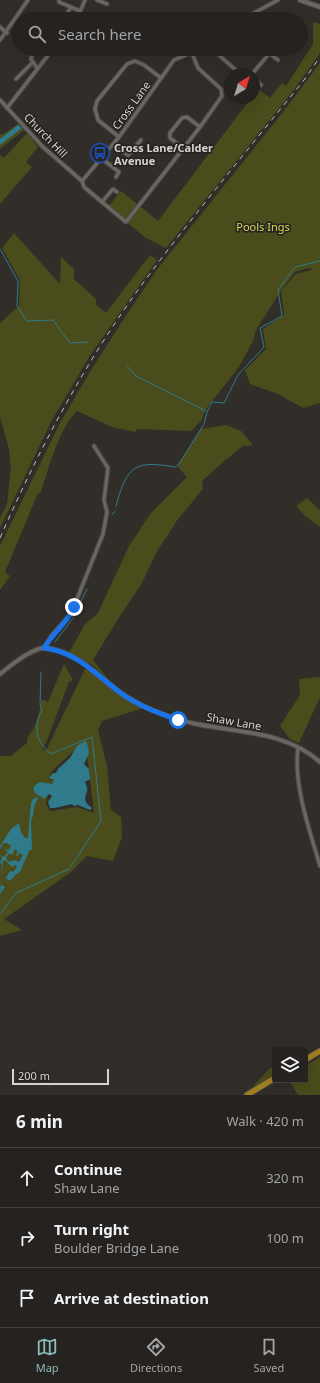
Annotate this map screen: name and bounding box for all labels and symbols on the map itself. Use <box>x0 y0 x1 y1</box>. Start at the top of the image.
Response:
north arrow <box>224 68 260 104</box>
street label: Cross Lane <box>108 78 154 132</box>
street label: Church Hill <box>21 109 71 161</box>
place label: Cross Lane/Calder Avenue <box>114 140 213 168</box>
bus stop icon: Cross Lane/Calder Avenue <box>89 142 111 164</box>
park label: Pools Ings <box>236 219 290 234</box>
route end <box>65 598 83 616</box>
street label: Shaw Lane <box>205 709 263 733</box>
route start <box>169 711 187 729</box>
scale bar <box>12 1067 109 1086</box>

